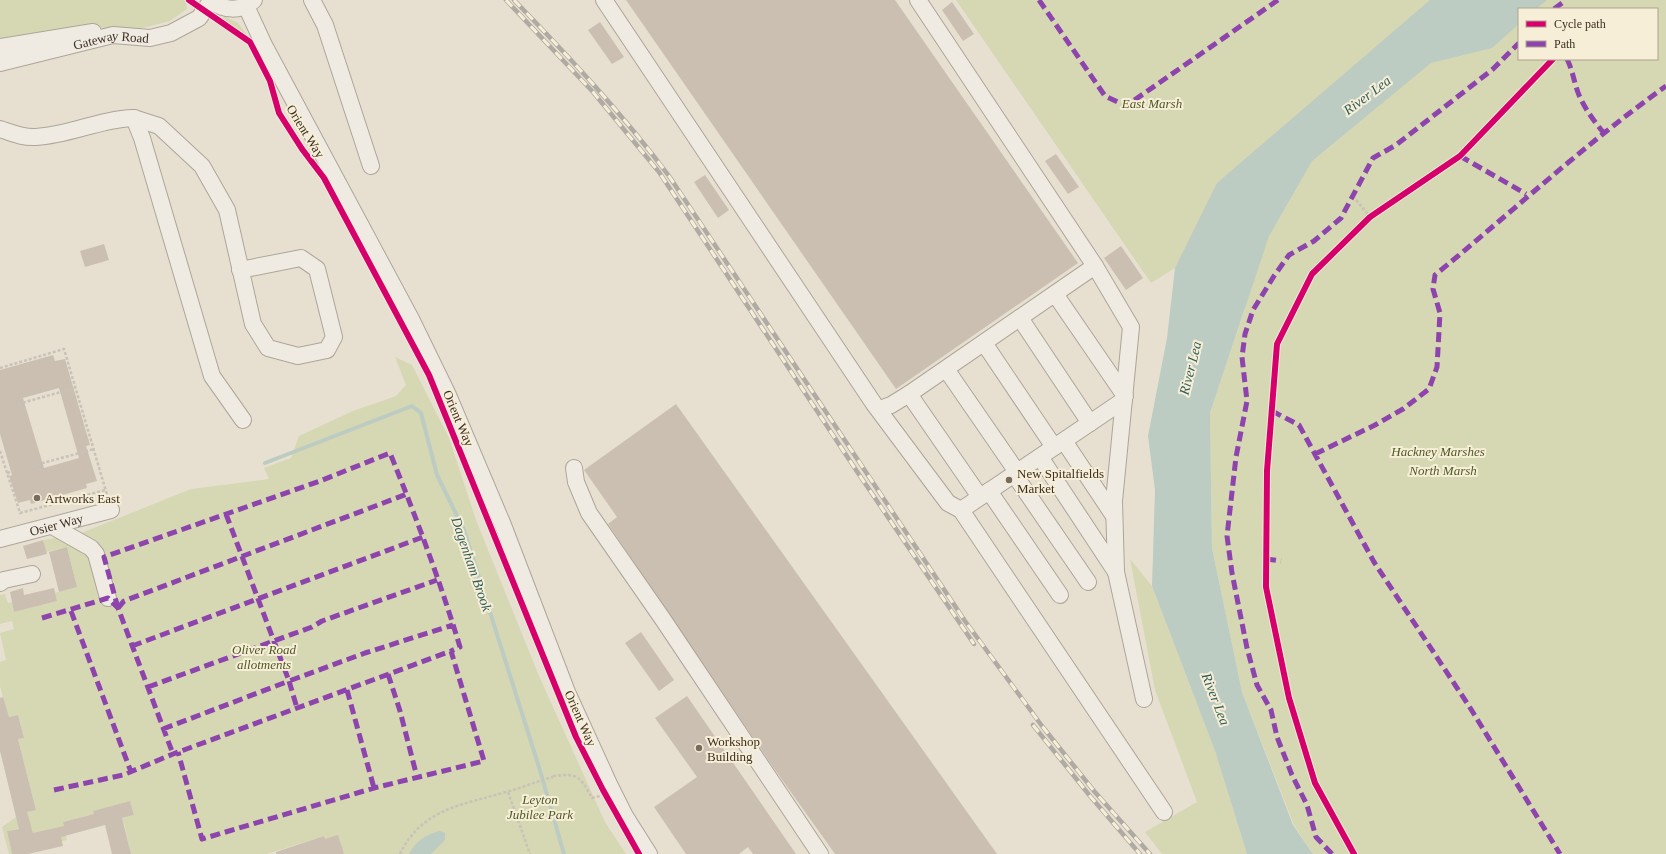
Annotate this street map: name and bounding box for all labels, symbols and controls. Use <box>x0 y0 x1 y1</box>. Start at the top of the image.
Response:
legend <box>1518 8 1658 60</box>
text: Cycle path <box>1554 17 1606 31</box>
street label: Gateway Road <box>72 28 150 53</box>
text: Path <box>1554 37 1575 51</box>
water label: River Lea <box>1340 73 1394 118</box>
park label: East Marsh <box>1121 96 1182 111</box>
street label: Orient Way <box>283 102 328 161</box>
water label: River Lea <box>1176 340 1204 398</box>
street label: Orient Way <box>440 388 477 449</box>
park label: Hackney Marshes <box>1390 444 1485 459</box>
park label: North Marsh <box>1408 463 1477 478</box>
place label: New Spitalfields Market <box>1017 466 1104 496</box>
marker: New Spitalfields Market <box>1004 475 1014 485</box>
place label: Artworks East <box>45 491 120 506</box>
marker: Artworks East <box>32 493 42 503</box>
street label: Osier Way <box>28 511 85 539</box>
water label: Dagenham Brook <box>448 514 495 614</box>
park label: Oliver Road allotments <box>232 642 296 672</box>
water label: River Lea <box>1198 670 1232 727</box>
street label: Orient Way <box>562 688 600 749</box>
place label: Workshop Building <box>707 734 760 764</box>
marker: Workshop Building <box>694 743 704 753</box>
park label: Leyton Jubilee Park <box>507 792 573 822</box>

